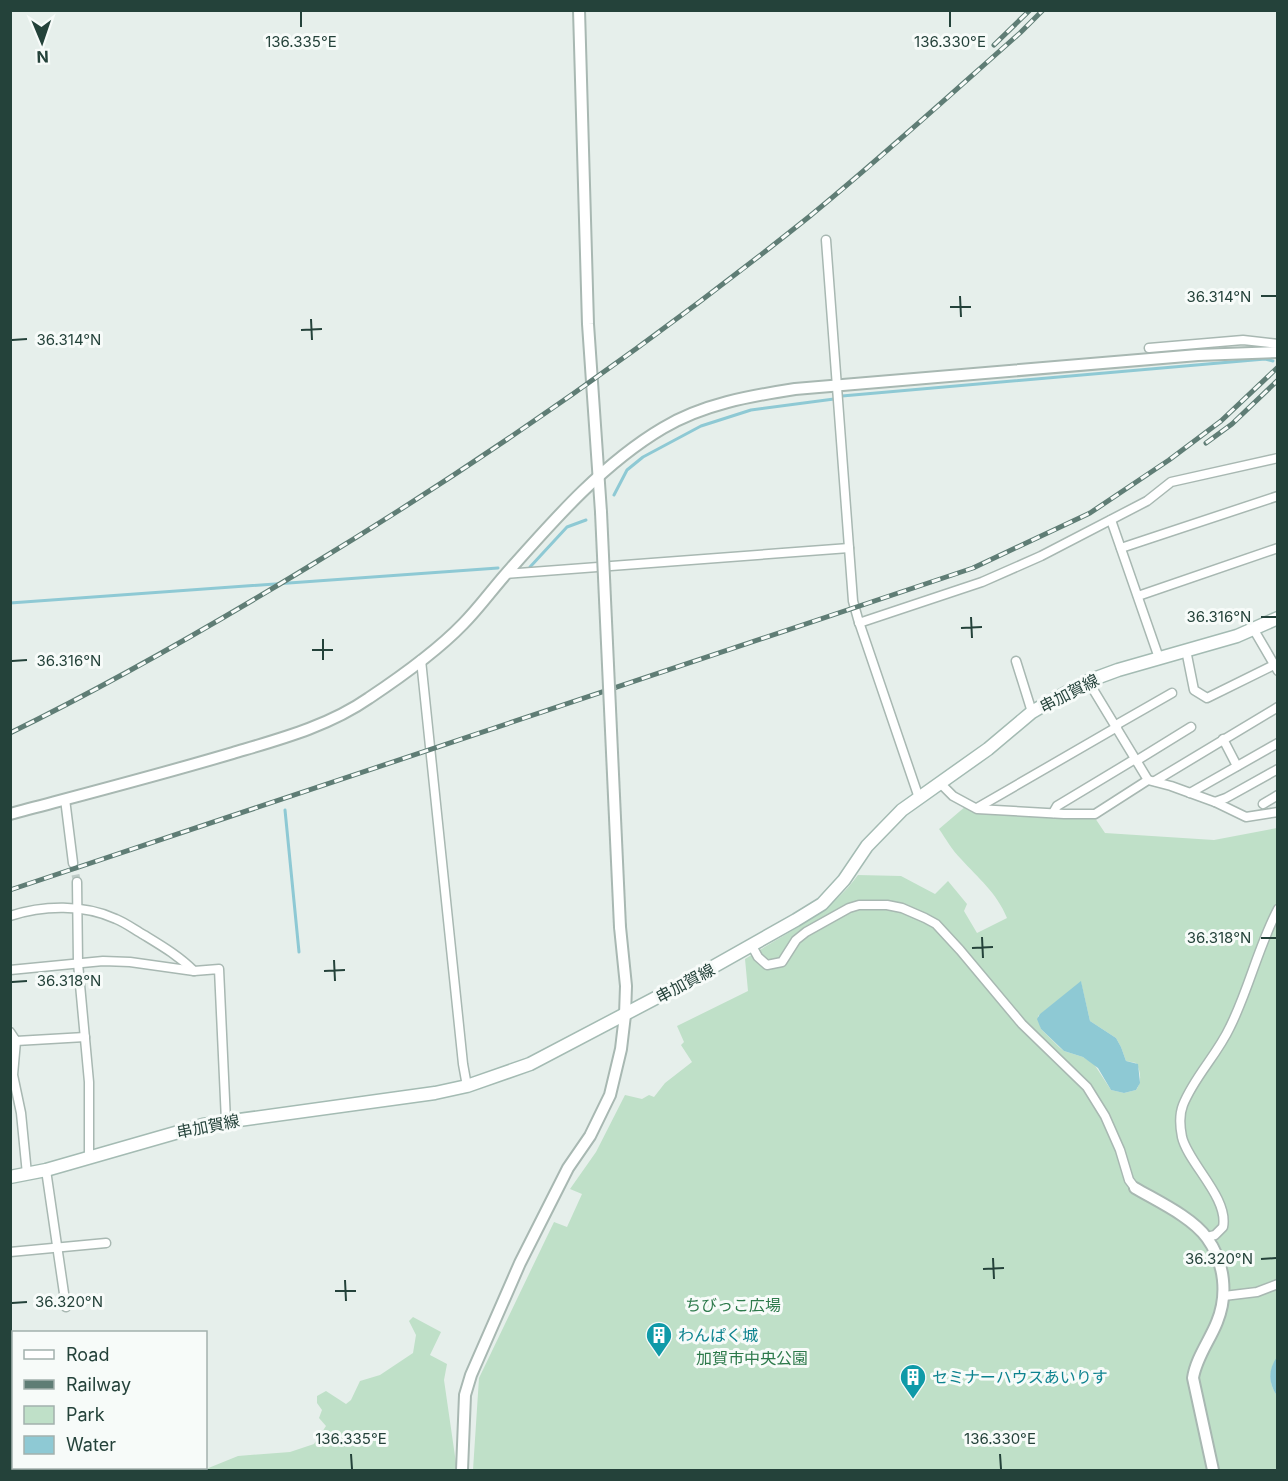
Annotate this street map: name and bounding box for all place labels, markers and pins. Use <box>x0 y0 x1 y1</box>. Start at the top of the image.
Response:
building icon: わんぱく城 <box>644 1320 674 1358</box>
place label: わんぱく城 <box>678 1325 758 1345</box>
building icon: セミナーハウスあいりす <box>898 1362 928 1400</box>
place label: セミナーハウスあいりす <box>932 1367 1108 1387</box>

